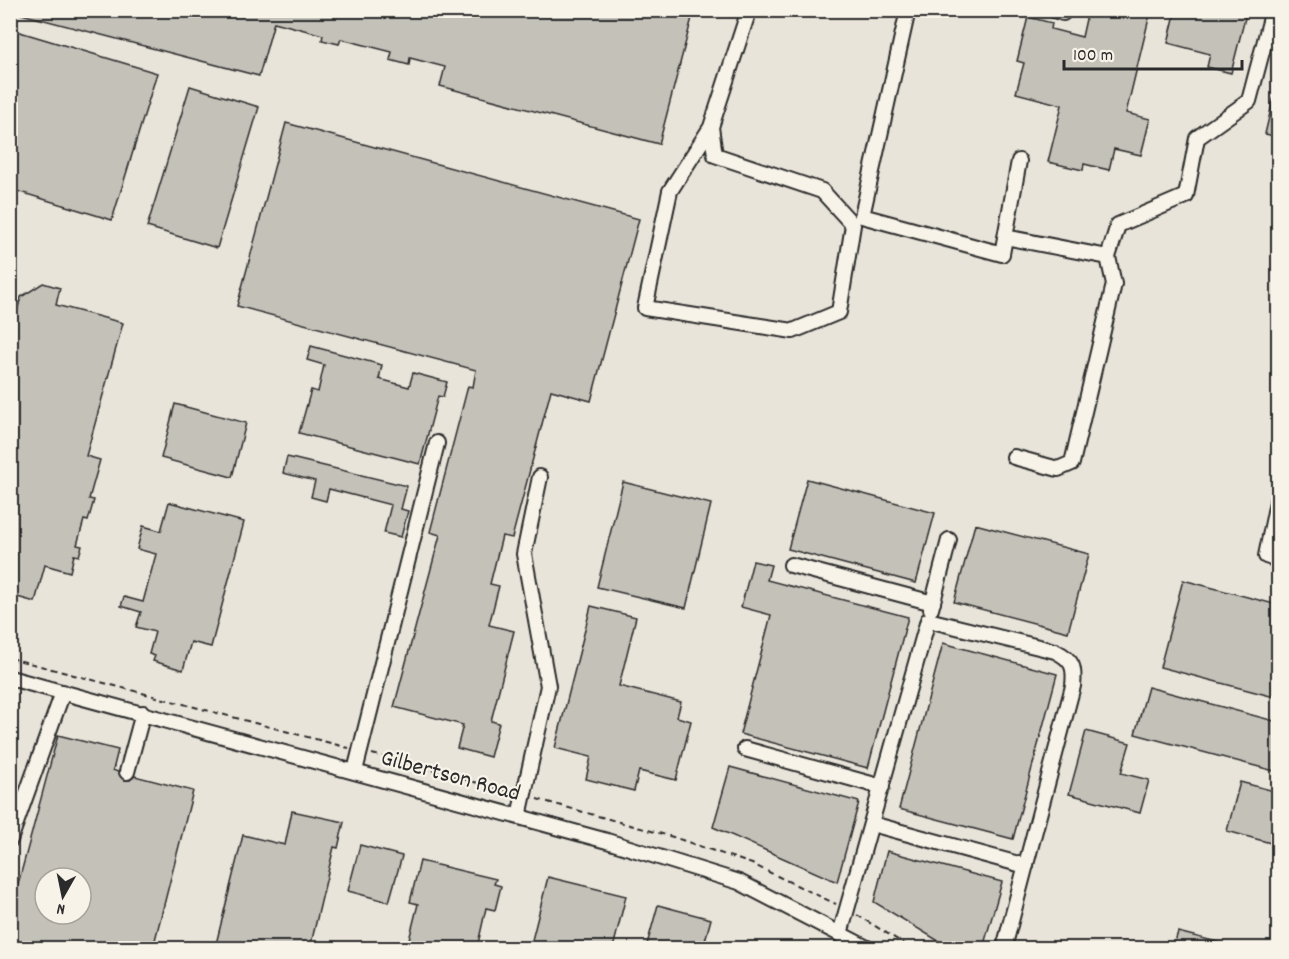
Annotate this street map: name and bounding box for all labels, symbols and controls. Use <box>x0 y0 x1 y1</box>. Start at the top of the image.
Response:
scale bar <box>1064 33 1242 71</box>
text: 100 m <box>1073 44 1113 69</box>
street label: Gilbertson Road <box>377 742 524 812</box>
north arrow <box>33 866 93 926</box>
text: N <box>55 896 67 920</box>

